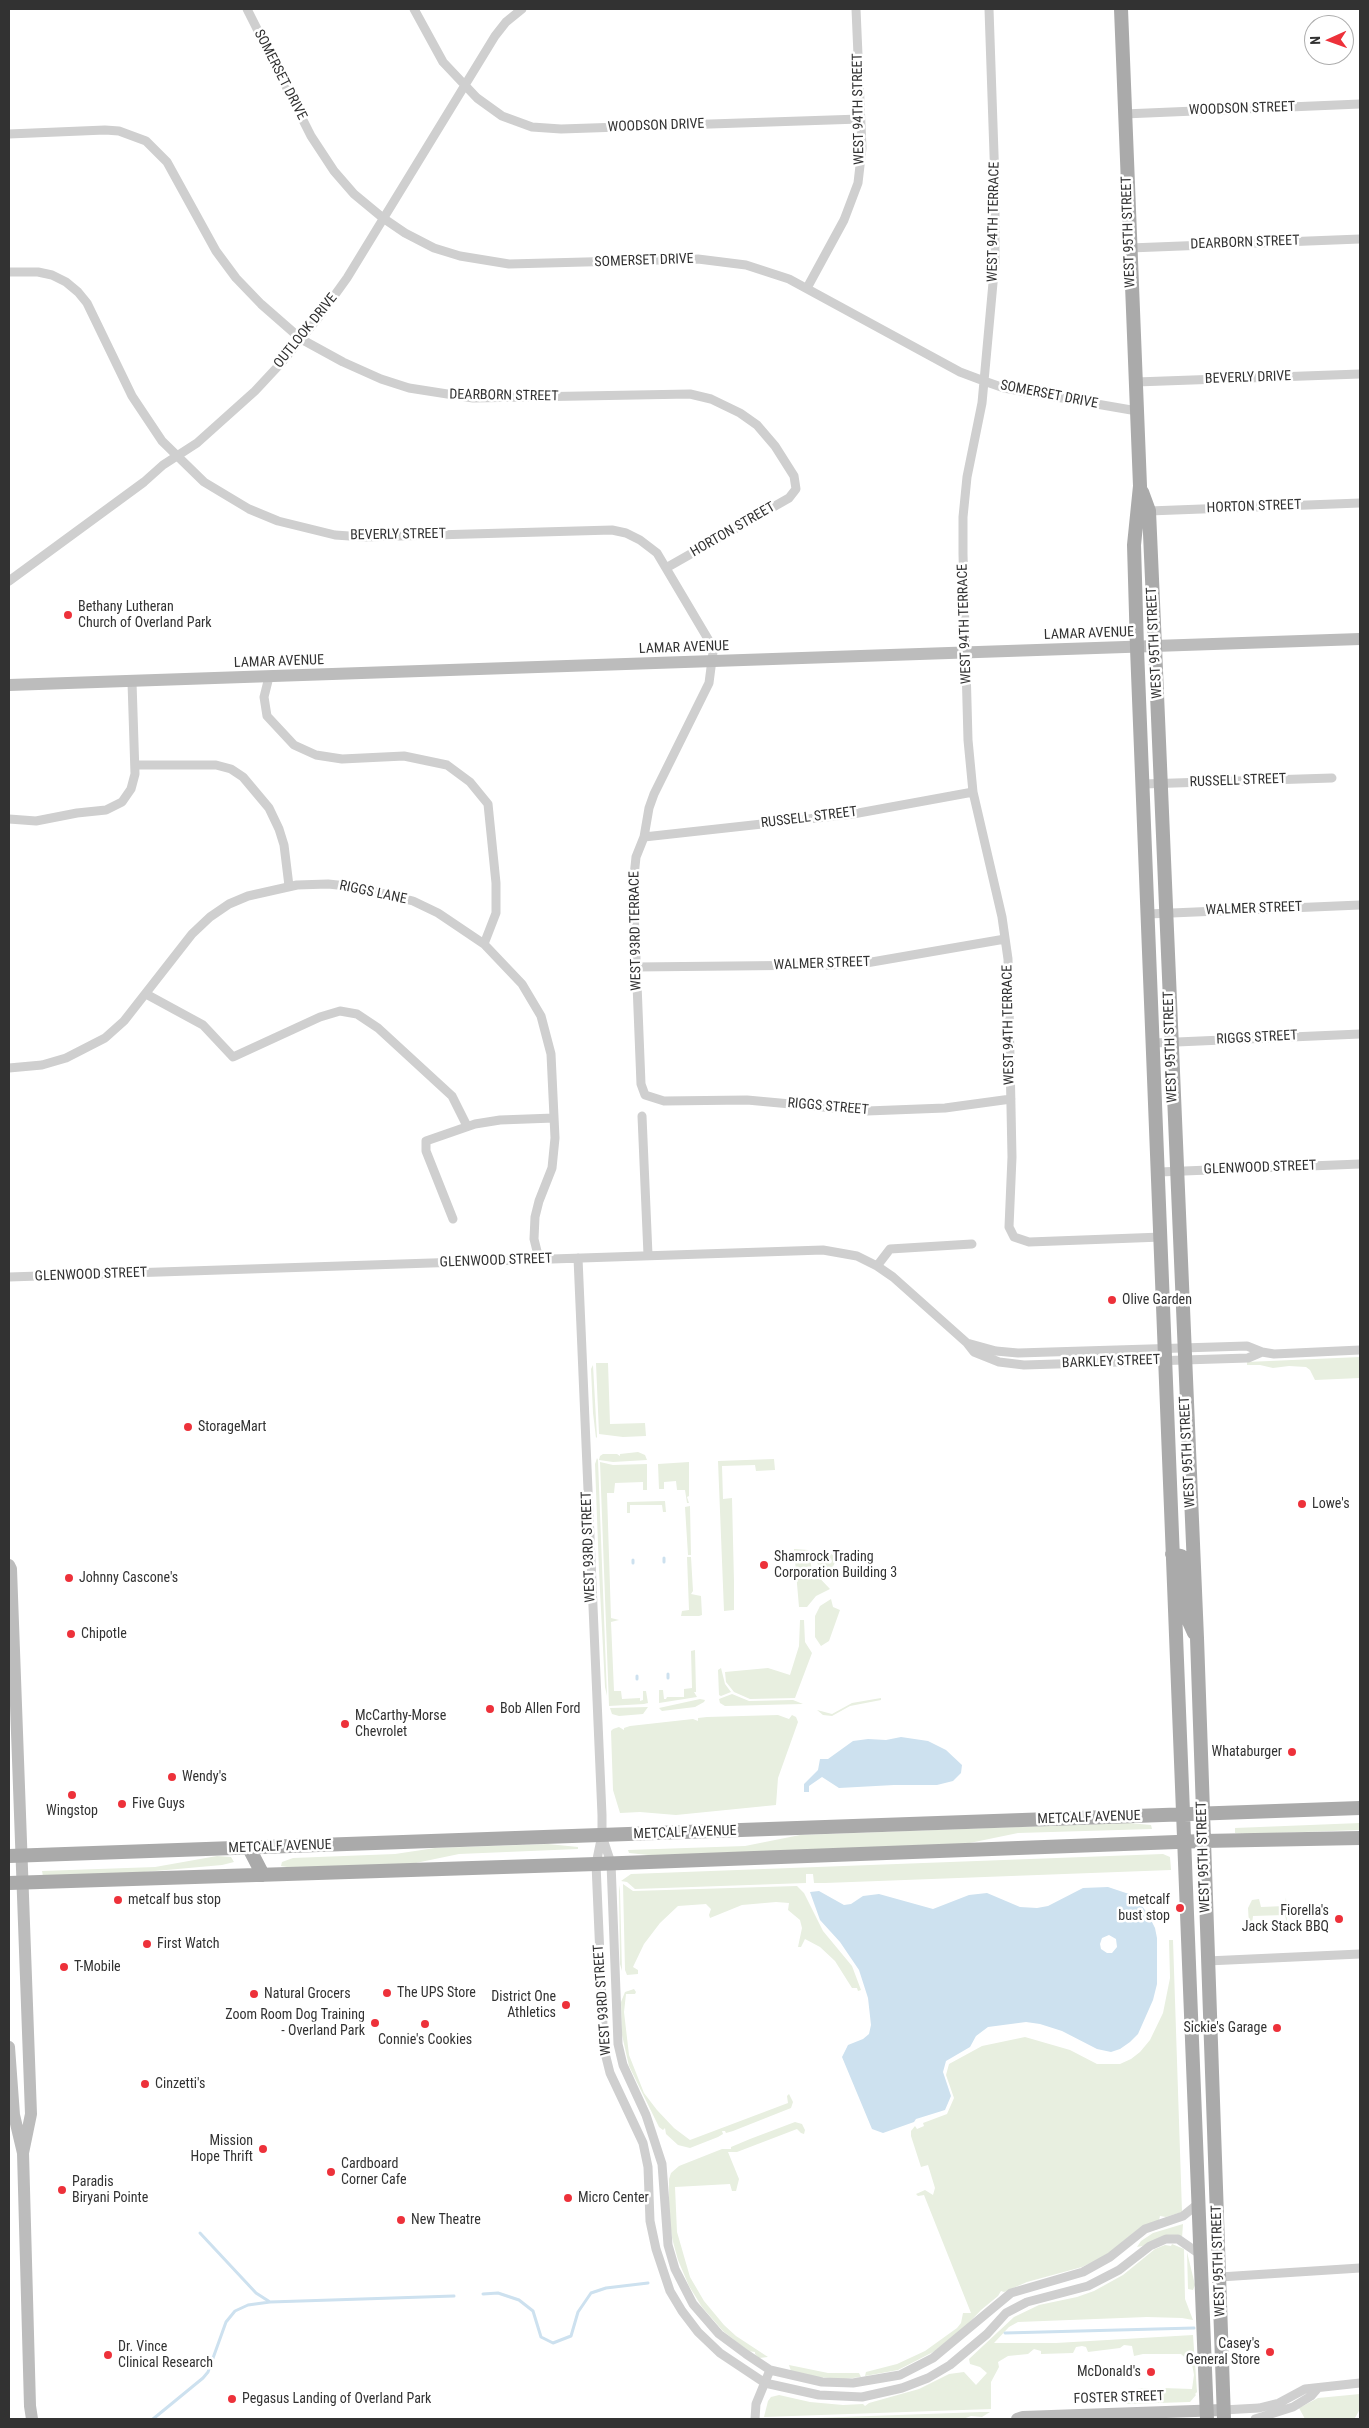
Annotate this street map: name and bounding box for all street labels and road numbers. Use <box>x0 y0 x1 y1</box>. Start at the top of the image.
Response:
street label: SOMERSET DRIVE <box>250 27 310 123</box>
street label: WEST 94TH STREET <box>850 53 868 165</box>
street label: WOODSON STREET <box>1189 99 1295 119</box>
street label: WOODSON DRIVE <box>607 116 705 136</box>
street label: WEST 94TH TERRACE <box>985 162 1003 282</box>
street label: WEST 95TH STREET <box>1119 176 1139 288</box>
street label: DEARBORN STREET <box>1190 233 1300 253</box>
street label: SOMERSET DRIVE <box>594 251 694 271</box>
street label: OUTLOOK DRIVE <box>271 290 341 372</box>
street label: BEVERLY DRIVE <box>1205 368 1291 388</box>
street label: SOMERSET DRIVE <box>999 377 1099 413</box>
street label: DEARBORN STREET <box>449 387 559 405</box>
street label: HORTON STREET <box>1206 497 1302 517</box>
street label: HORTON STREET <box>688 499 778 561</box>
street label: BEVERLY STREET <box>350 526 446 544</box>
street label: WEST 94TH TERRACE <box>955 564 975 684</box>
street label: WEST 95TH STREET <box>1144 587 1166 699</box>
street label: LAMAR AVENUE <box>1044 624 1134 644</box>
street label: LAMAR AVENUE <box>639 638 729 658</box>
street label: LAMAR AVENUE <box>234 652 324 672</box>
street label: RUSSELL STREET <box>1189 771 1287 791</box>
street label: RUSSELL STREET <box>760 804 858 832</box>
street label: WEST 93RD TERRACE <box>627 871 645 991</box>
street label: RIGGS LANE <box>338 878 408 908</box>
street label: WALMER STREET <box>1205 899 1303 919</box>
street label: WALMER STREET <box>773 954 871 974</box>
street label: WEST 94TH TERRACE <box>1000 965 1018 1085</box>
street label: WEST 95TH STREET <box>1161 991 1181 1103</box>
street label: RIGGS STREET <box>1216 1027 1298 1049</box>
street label: RIGGS STREET <box>787 1095 869 1119</box>
street label: GLENWOOD STREET <box>1203 1158 1317 1178</box>
street label: GLENWOOD STREET <box>439 1251 553 1271</box>
street label: GLENWOOD STREET <box>34 1265 148 1285</box>
street label: BARKLEY STREET <box>1062 1352 1160 1372</box>
street label: WEST 95TH STREET <box>1177 1396 1199 1508</box>
street label: WEST 93RD STREET <box>579 1491 599 1603</box>
street label: WEST 95TH STREET <box>1194 1801 1214 1913</box>
street label: METCALF AVENUE <box>1037 1808 1141 1828</box>
street label: METCALF AVENUE <box>633 1823 737 1843</box>
street label: METCALF AVENUE <box>228 1837 332 1857</box>
street label: WEST 93RD STREET <box>591 1944 615 2056</box>
street label: WEST 95TH STREET <box>1209 2205 1229 2317</box>
street label: FOSTER STREET <box>1073 2388 1165 2408</box>

